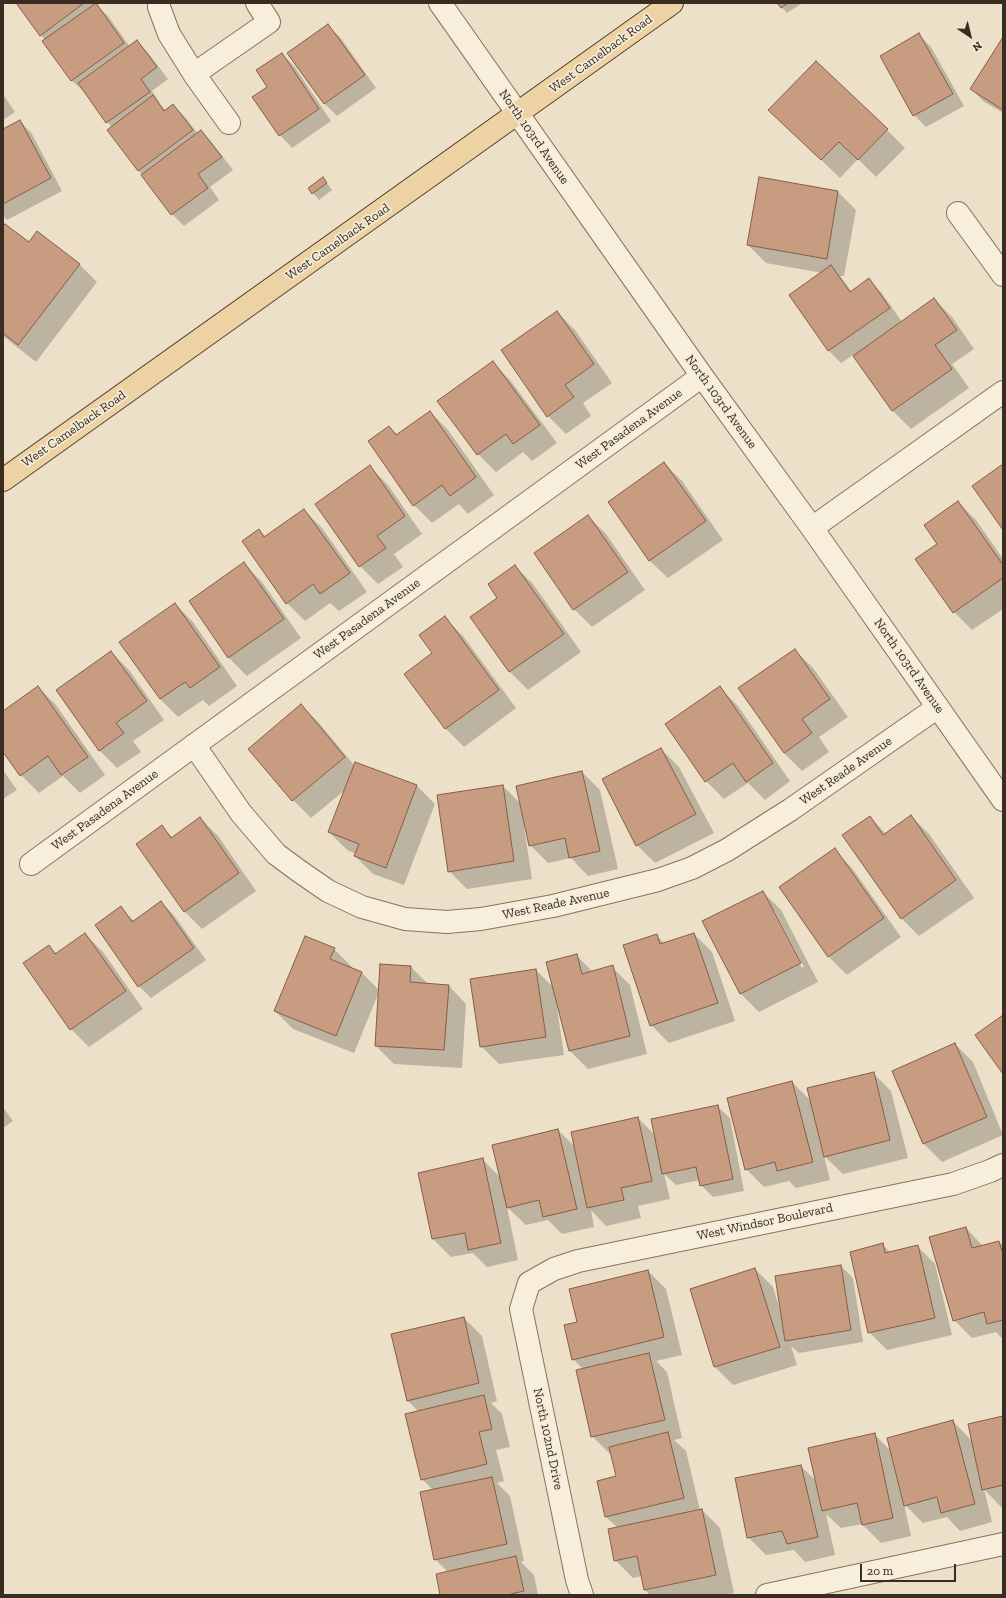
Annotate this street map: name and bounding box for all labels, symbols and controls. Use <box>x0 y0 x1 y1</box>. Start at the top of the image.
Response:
street label: West Camelback Road <box>546 11 656 97</box>
north arrow <box>950 16 990 56</box>
text: N <box>970 39 984 54</box>
street label: North 103rd Avenue <box>495 87 573 187</box>
street label: West Camelback Road <box>283 200 393 284</box>
street label: North 103rd Avenue <box>682 352 760 452</box>
street label: West Pasadena Avenue <box>573 385 685 473</box>
street label: West Camelback Road <box>19 387 129 471</box>
street label: West Pasadena Avenue <box>311 575 423 663</box>
street label: North 103rd Avenue <box>870 616 948 716</box>
street label: West Reade Avenue <box>797 733 895 809</box>
street label: West Pasadena Avenue <box>49 766 161 854</box>
street label: West Reade Avenue <box>501 885 611 923</box>
street label: West Windsor Boulevard <box>696 1200 834 1244</box>
street label: North 102nd Drive <box>530 1387 566 1491</box>
scale bar <box>862 1556 958 1582</box>
text: 20 m <box>867 1564 893 1578</box>

